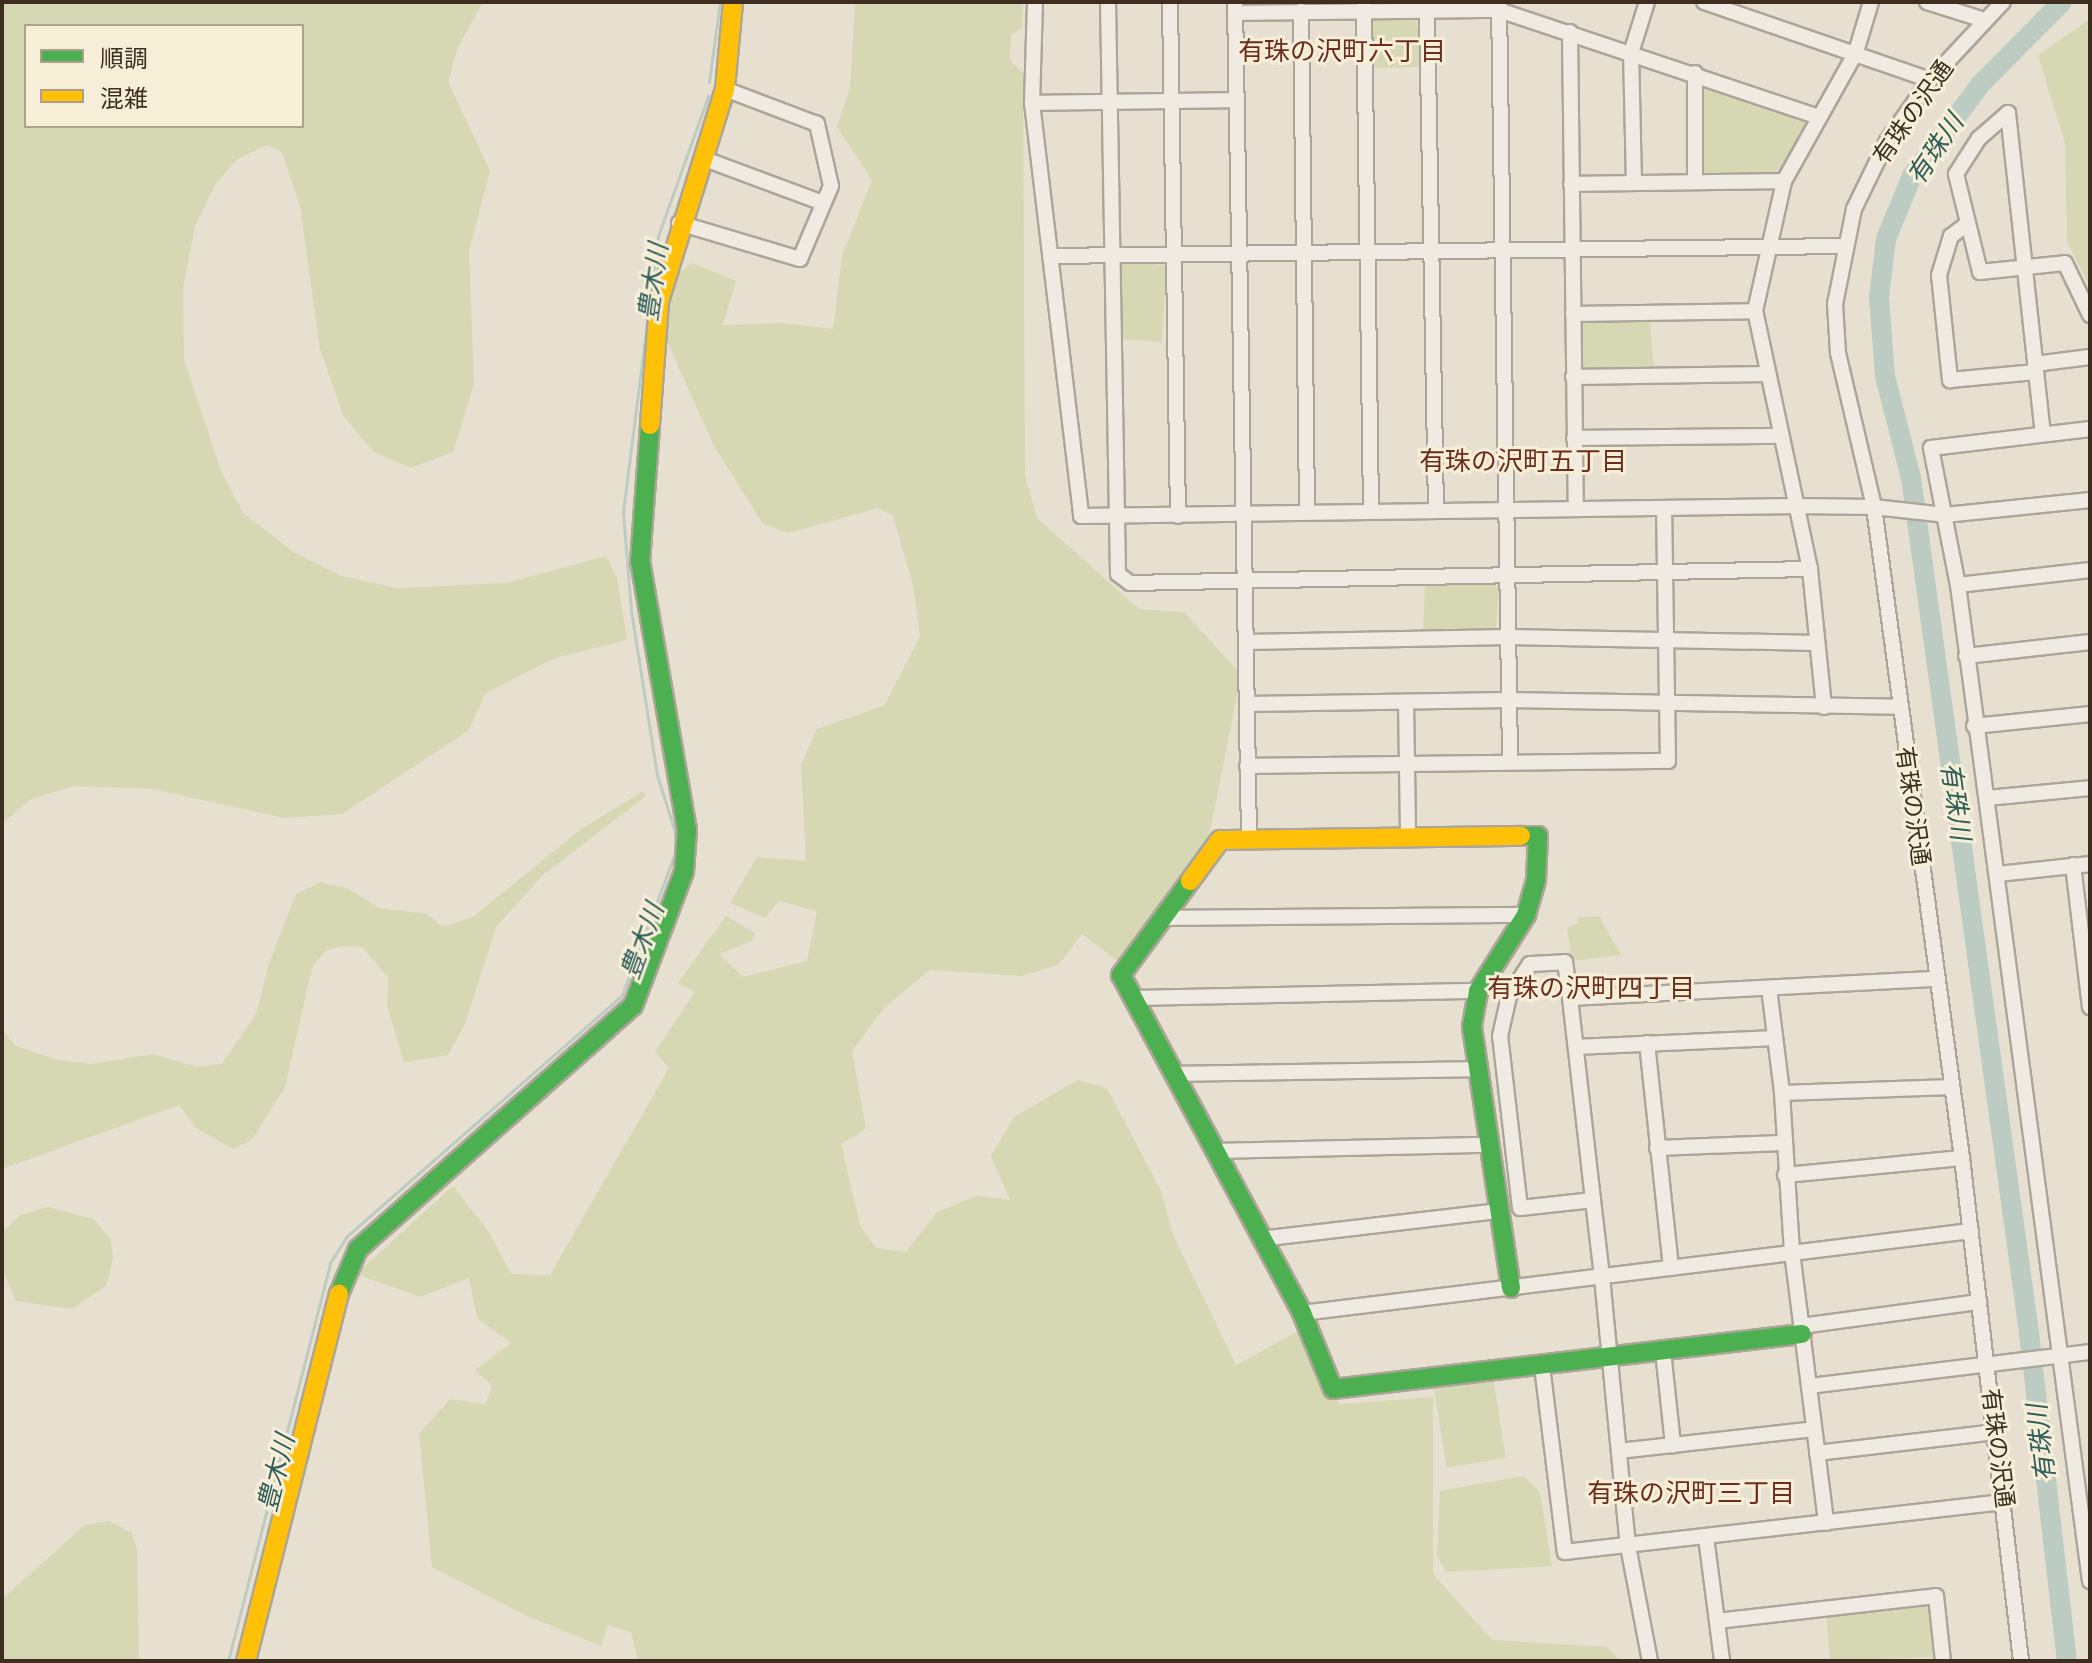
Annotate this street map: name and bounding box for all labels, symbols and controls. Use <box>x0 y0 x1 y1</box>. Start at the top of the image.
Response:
legend <box>24 24 304 128</box>
district label: 有珠の沢町六丁目 <box>1238 35 1446 67</box>
text: 順調 <box>100 42 148 74</box>
street label: 有珠の沢通 <box>1867 55 1959 169</box>
text: 混雑 <box>100 82 148 114</box>
water label: 有珠川 <box>1900 108 1970 190</box>
water label: 豊木川 <box>632 241 674 323</box>
district label: 有珠の沢町五丁目 <box>1419 445 1627 477</box>
street label: 有珠の沢通 <box>1890 745 1936 867</box>
water label: 有珠川 <box>1935 760 1977 842</box>
water label: 豊木川 <box>614 899 670 983</box>
district label: 有珠の沢町四丁目 <box>1487 972 1695 1004</box>
street label: 有珠の沢通 <box>1976 1387 2020 1509</box>
water label: 有珠川 <box>2021 1402 2061 1484</box>
water label: 豊木川 <box>251 1431 301 1515</box>
district label: 有珠の沢町三丁目 <box>1587 1477 1795 1509</box>

